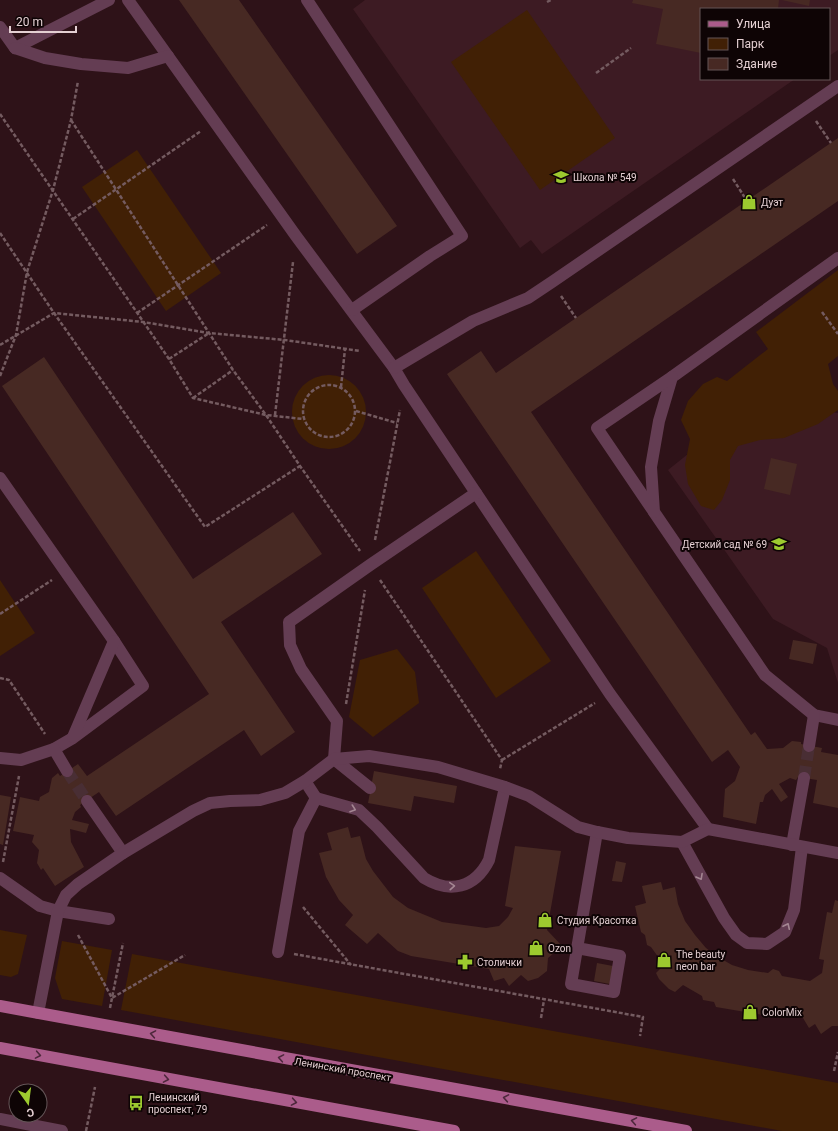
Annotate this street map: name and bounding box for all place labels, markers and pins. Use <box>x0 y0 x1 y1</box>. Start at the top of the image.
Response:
school or university icon: Школа № 549 <box>552 168 570 186</box>
place label: Школа № 549 <box>573 172 637 183</box>
shop icon: Дуэт <box>740 193 758 211</box>
place label: Дуэт <box>761 197 783 208</box>
school or university icon: Детский сад № 69 <box>770 535 788 553</box>
place label: Детский сад № 69 <box>682 539 767 550</box>
shop icon: Студия Красотка <box>536 911 554 929</box>
place label: Студия Красотка <box>557 915 636 926</box>
shop icon: Ozon <box>527 939 545 957</box>
place label: Ozon <box>548 943 571 954</box>
place label: The beauty neon bar <box>676 949 725 972</box>
shop icon: The beauty neon bar <box>655 951 673 969</box>
pharmacy icon: Столички <box>456 953 474 971</box>
place label: Столички <box>477 957 522 968</box>
shop icon: ColorMix <box>741 1003 759 1021</box>
place label: ColorMix <box>762 1007 802 1018</box>
place label: Ленинский проспект, 79 <box>148 1092 207 1115</box>
bus stop icon: Ленинский проспект, 79 <box>127 1094 145 1112</box>

